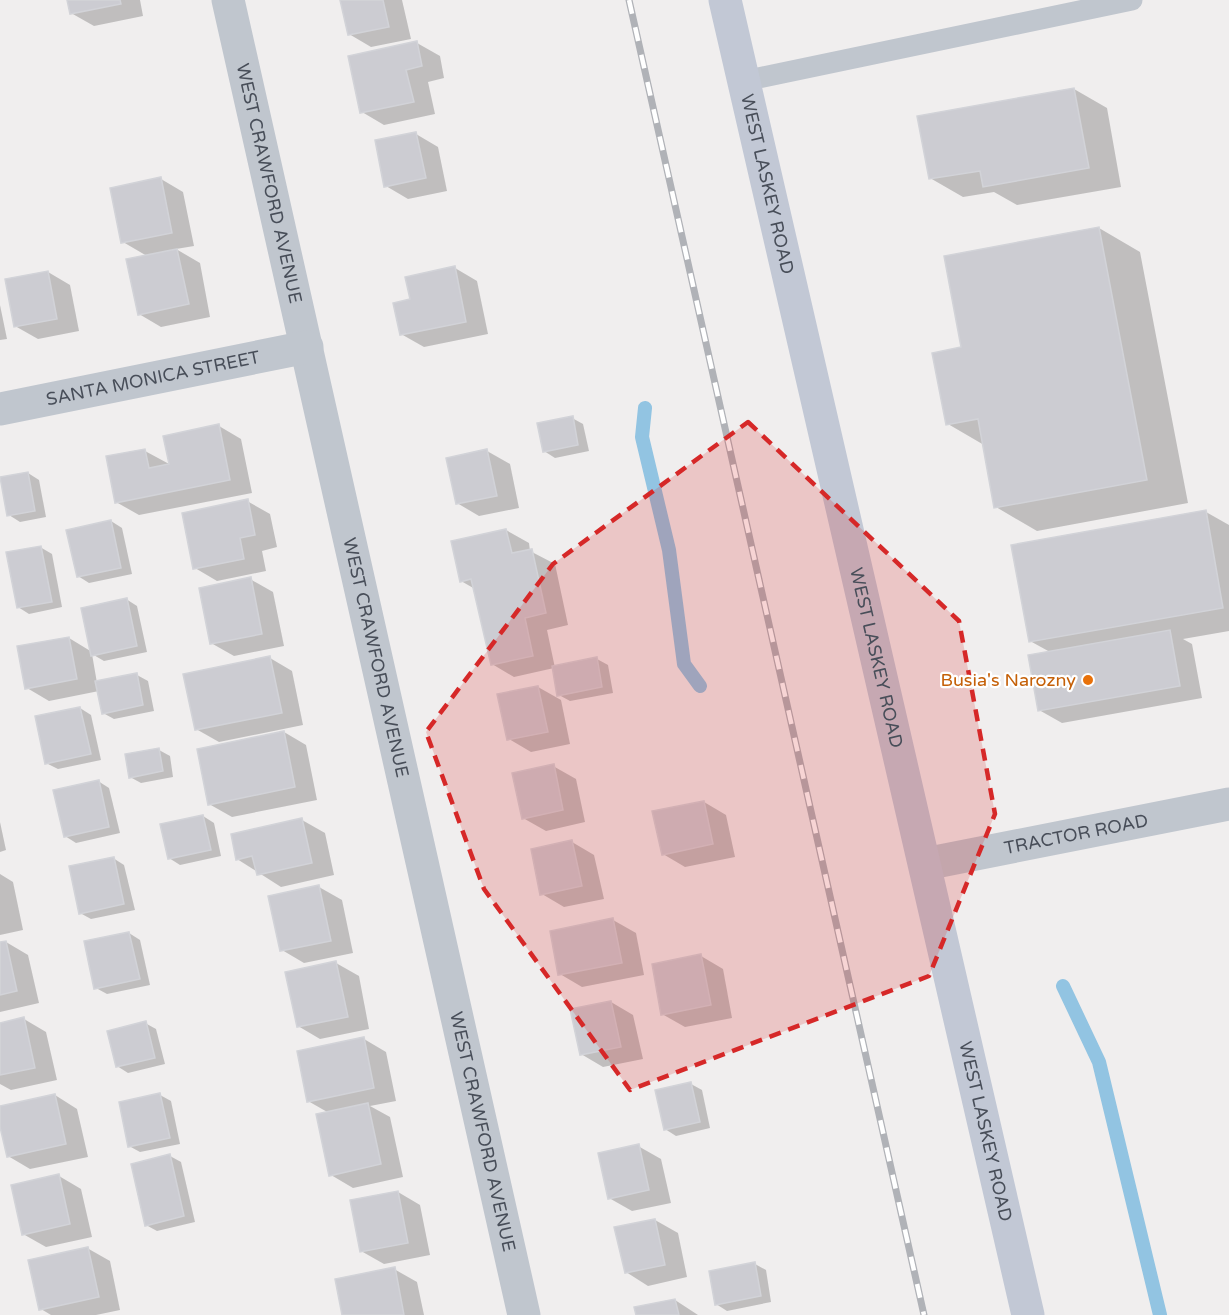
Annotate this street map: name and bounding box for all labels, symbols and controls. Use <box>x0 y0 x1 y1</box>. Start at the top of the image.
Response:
street label: WEST CRAWFORD AVENUE <box>232 61 307 305</box>
street label: WEST LASKEY ROAD <box>736 92 799 276</box>
street label: SANTA MONICA STREET <box>44 346 262 410</box>
street label: WEST CRAWFORD AVENUE <box>338 535 414 780</box>
street label: WEST LASKEY ROAD <box>845 566 908 750</box>
place label: Busia's Narozny <box>941 669 1076 691</box>
marker: Busia's Narozny <box>1081 673 1095 687</box>
street label: TRACTOR ROAD <box>1002 809 1150 859</box>
street label: WEST CRAWFORD AVENUE <box>445 1010 520 1254</box>
street label: WEST LASKEY ROAD <box>954 1039 1017 1224</box>

